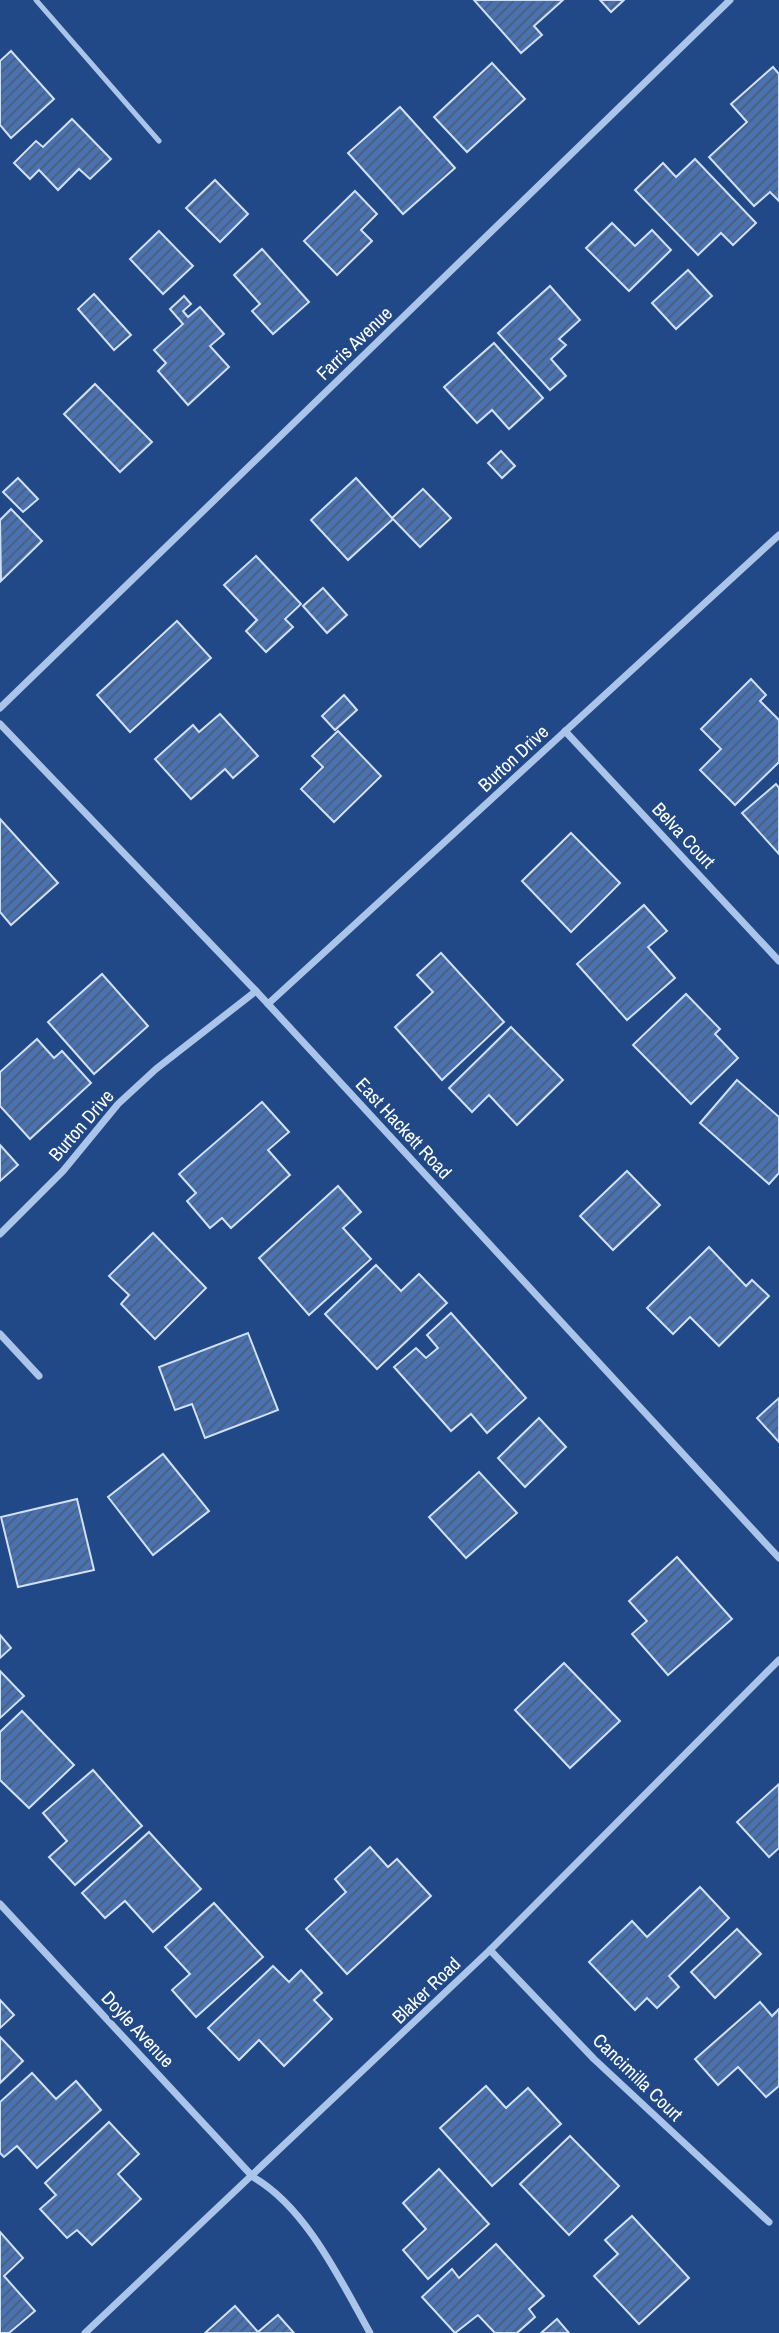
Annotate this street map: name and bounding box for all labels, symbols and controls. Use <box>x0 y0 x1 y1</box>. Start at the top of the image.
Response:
street label: Farris Avenue <box>310 300 398 386</box>
street label: Burton Drive <box>472 719 554 797</box>
street label: Belva Court <box>647 796 722 874</box>
street label: East Hackett Road <box>350 1072 458 1184</box>
street label: Burton Drive <box>42 1083 120 1167</box>
street label: Blaker Road <box>386 1951 466 2029</box>
street label: Doyle Avenue <box>96 1985 180 2073</box>
street label: Cancimilla Court <box>587 2027 689 2127</box>

